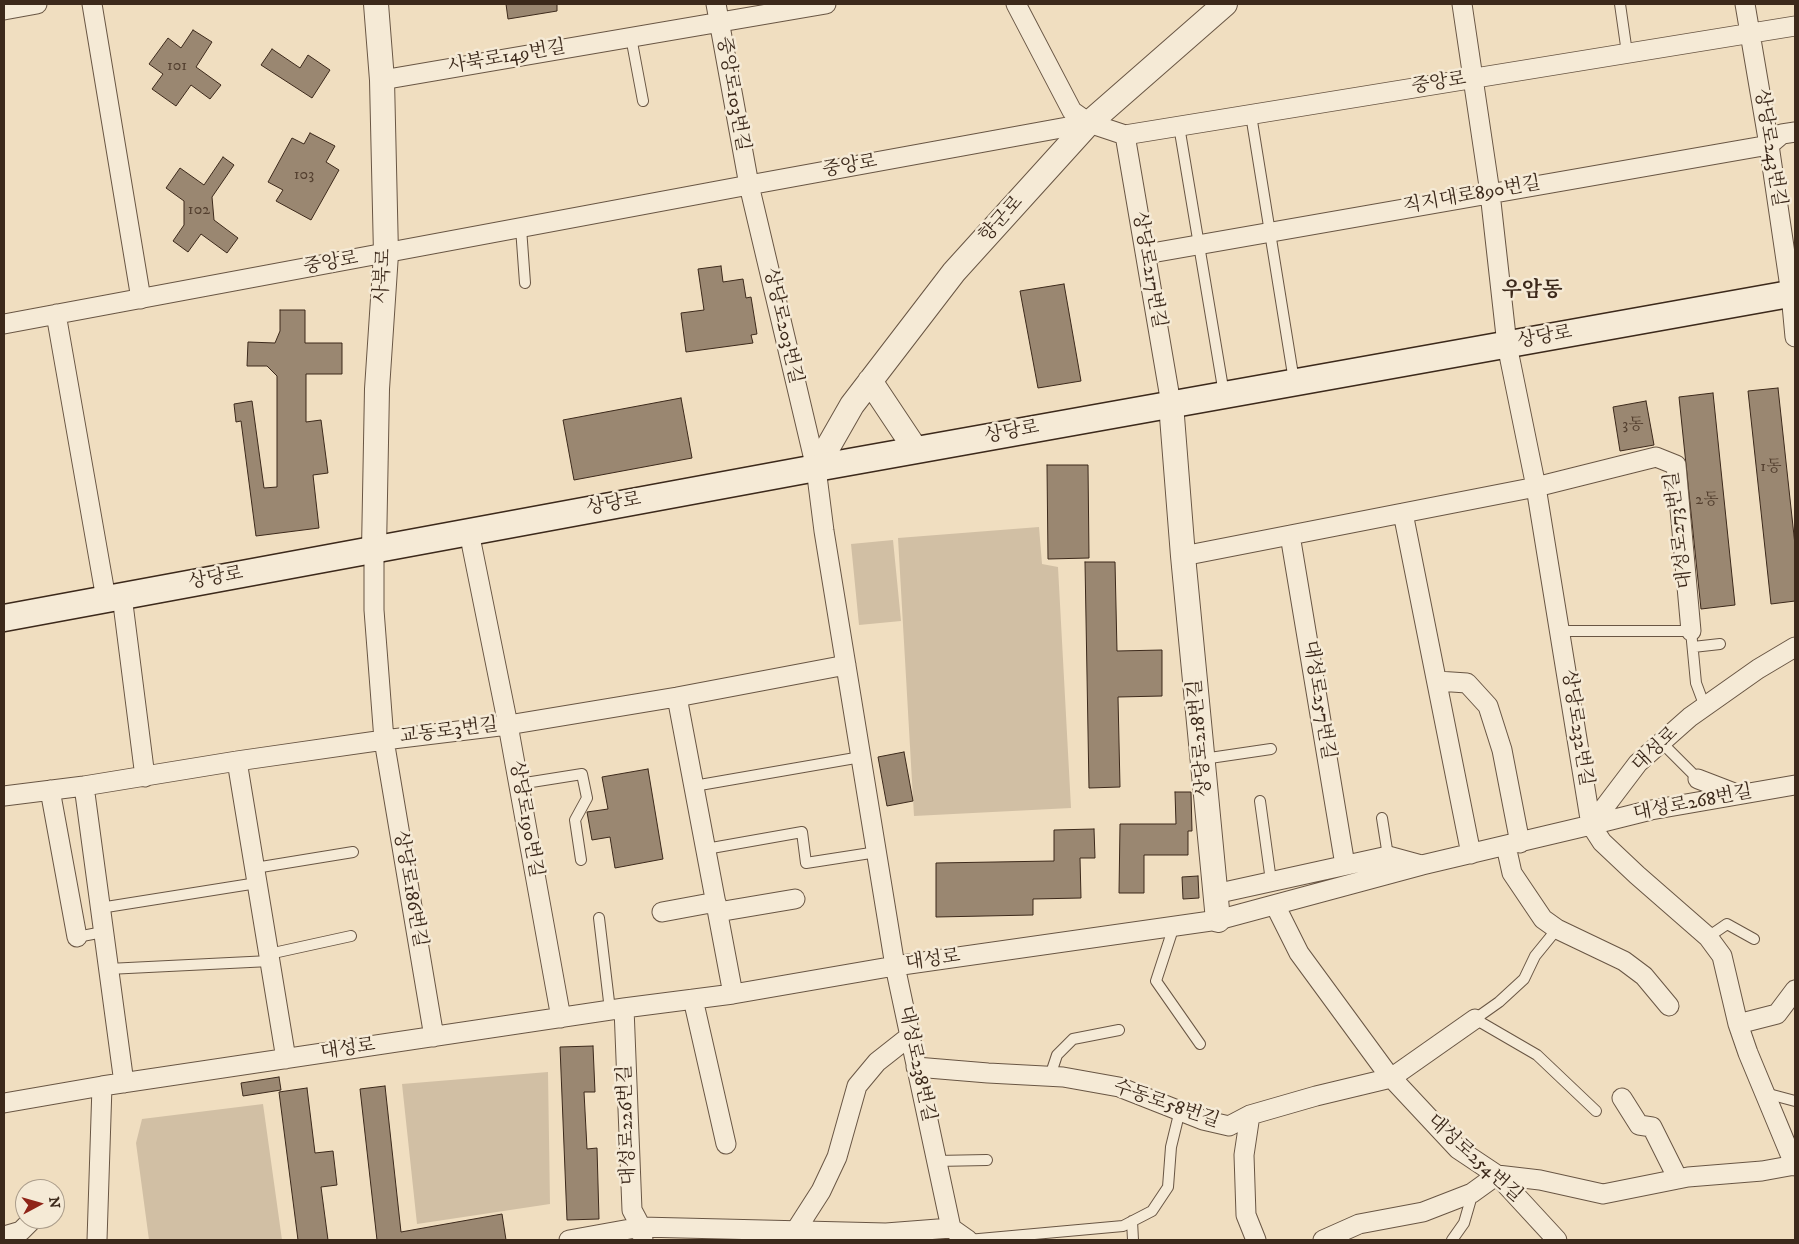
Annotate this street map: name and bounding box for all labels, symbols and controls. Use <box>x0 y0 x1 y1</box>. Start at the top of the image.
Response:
street label: 중앙로103번길 <box>711 35 753 153</box>
street label: 사북로149번길 <box>446 36 568 80</box>
house number: 101 <box>167 57 187 77</box>
street label: 중앙로 <box>1410 68 1468 100</box>
street label: 상당로243번길 <box>1748 87 1790 209</box>
street label: 중앙로 <box>821 151 879 183</box>
house number: 103 <box>294 166 314 186</box>
street label: 직지대로890번길 <box>1401 173 1543 219</box>
street label: 향군로 <box>975 192 1029 248</box>
house number: 102 <box>188 201 210 221</box>
street label: 상당로217번길 <box>1127 210 1169 330</box>
street label: 중앙로 <box>302 248 360 280</box>
street label: 사북로 <box>371 248 397 304</box>
street label: 상당로203번길 <box>758 266 806 386</box>
district label: 우암동 <box>1502 279 1562 305</box>
street label: 상당로 <box>1516 322 1574 354</box>
house number: 3동 <box>1622 416 1644 436</box>
street label: 상당로 <box>983 417 1041 449</box>
house number: 1동 <box>1760 458 1782 478</box>
street label: 대성로273번길 <box>1662 470 1698 590</box>
street label: 상당로 <box>585 489 643 521</box>
house number: 2동 <box>1695 491 1719 511</box>
street label: 상당로 <box>187 563 245 595</box>
street label: 대성로257번길 <box>1297 639 1339 761</box>
street label: 상당로232번길 <box>1556 668 1596 788</box>
street label: 상당로218번길 <box>1185 678 1217 798</box>
street label: 교동로3번길 <box>399 715 499 749</box>
street label: 대성로 <box>1628 723 1684 777</box>
street label: 상당로190번길 <box>503 759 547 879</box>
street label: 대성로268번길 <box>1632 781 1754 827</box>
street label: 상당로186번길 <box>388 829 430 949</box>
street label: 대성로 <box>904 946 962 976</box>
street label: 대성로238번길 <box>893 1004 939 1124</box>
street label: 대성로 <box>319 1035 377 1065</box>
street label: 대성로226번길 <box>615 1064 641 1186</box>
street label: 수동로58번길 <box>1110 1076 1222 1134</box>
street label: 대성로254번길 <box>1422 1110 1526 1208</box>
north arrow <box>15 1179 65 1229</box>
text: N <box>44 1196 63 1209</box>

